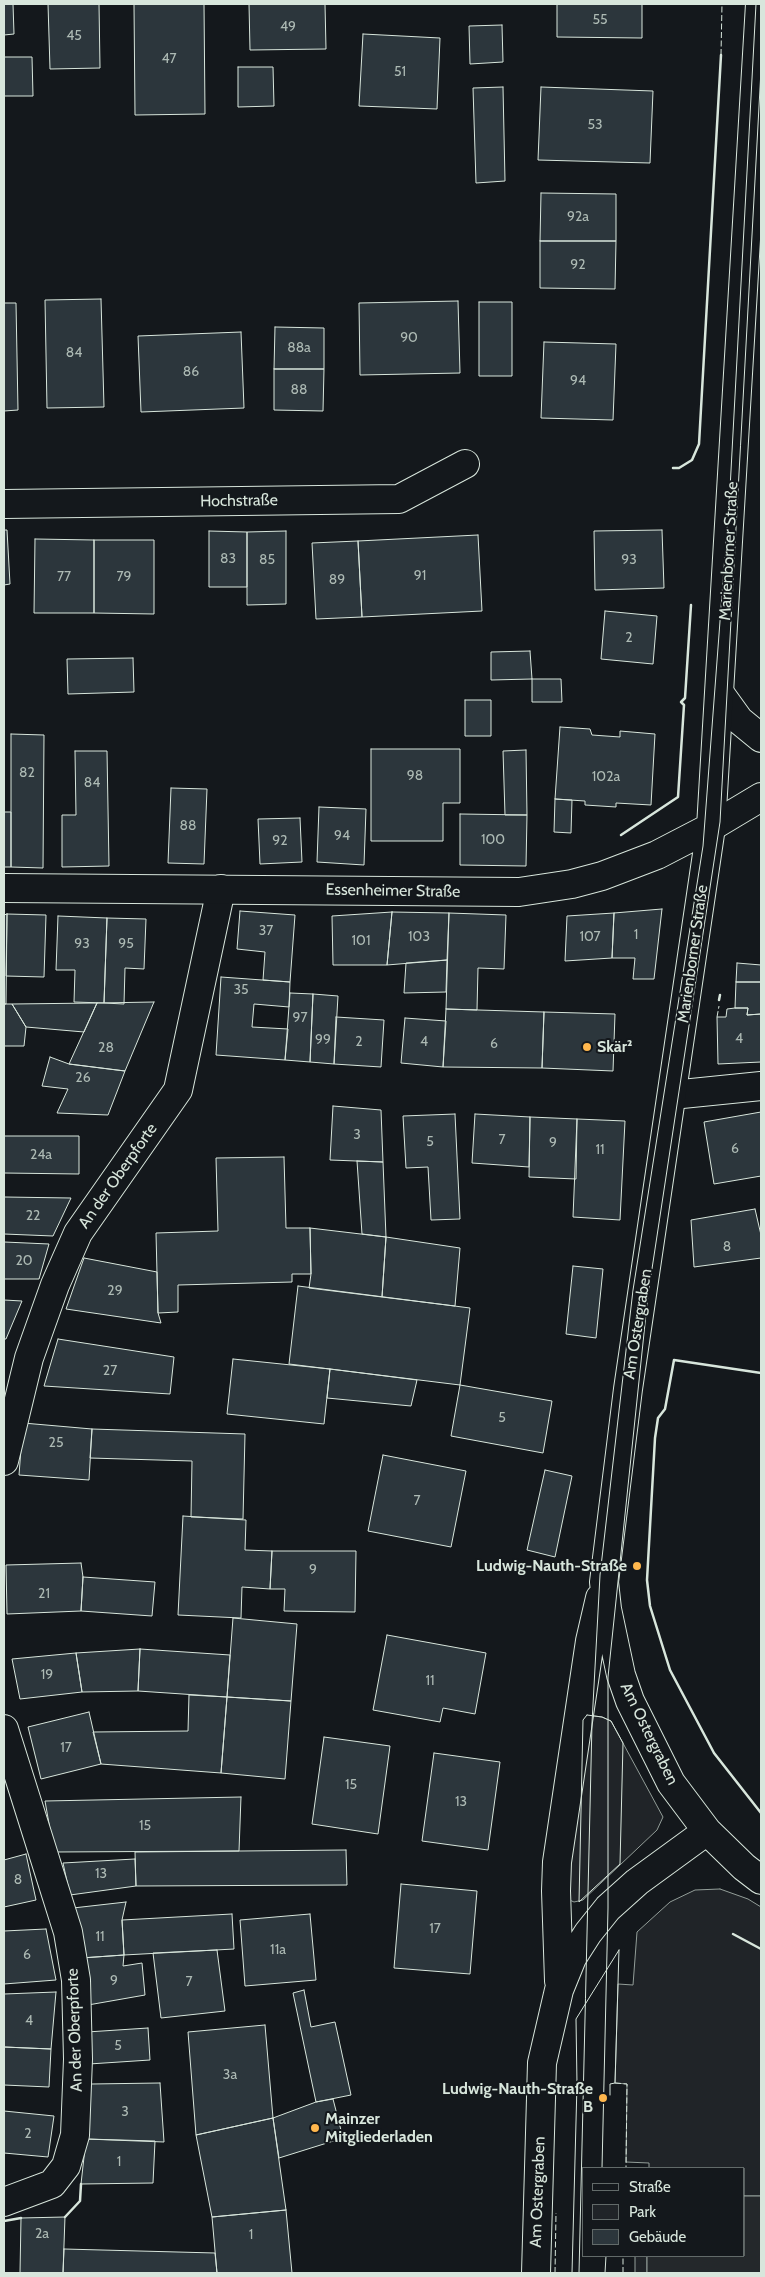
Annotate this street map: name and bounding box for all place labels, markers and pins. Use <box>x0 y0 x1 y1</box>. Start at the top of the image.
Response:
place label: Skär² <box>597 1037 632 1057</box>
marker: Skär² <box>581 1041 593 1053</box>
place label: Ludwig-Nauth-Straße <box>476 1556 627 1576</box>
marker: Ludwig-Nauth-Straße <box>631 1560 643 1572</box>
place label: Ludwig-Nauth-Straße B <box>442 2079 593 2117</box>
marker: Ludwig-Nauth-Straße B <box>597 2092 609 2104</box>
place label: Mainzer Mitgliederladen <box>325 2109 433 2147</box>
marker: Mainzer Mitgliederladen <box>309 2122 321 2134</box>

